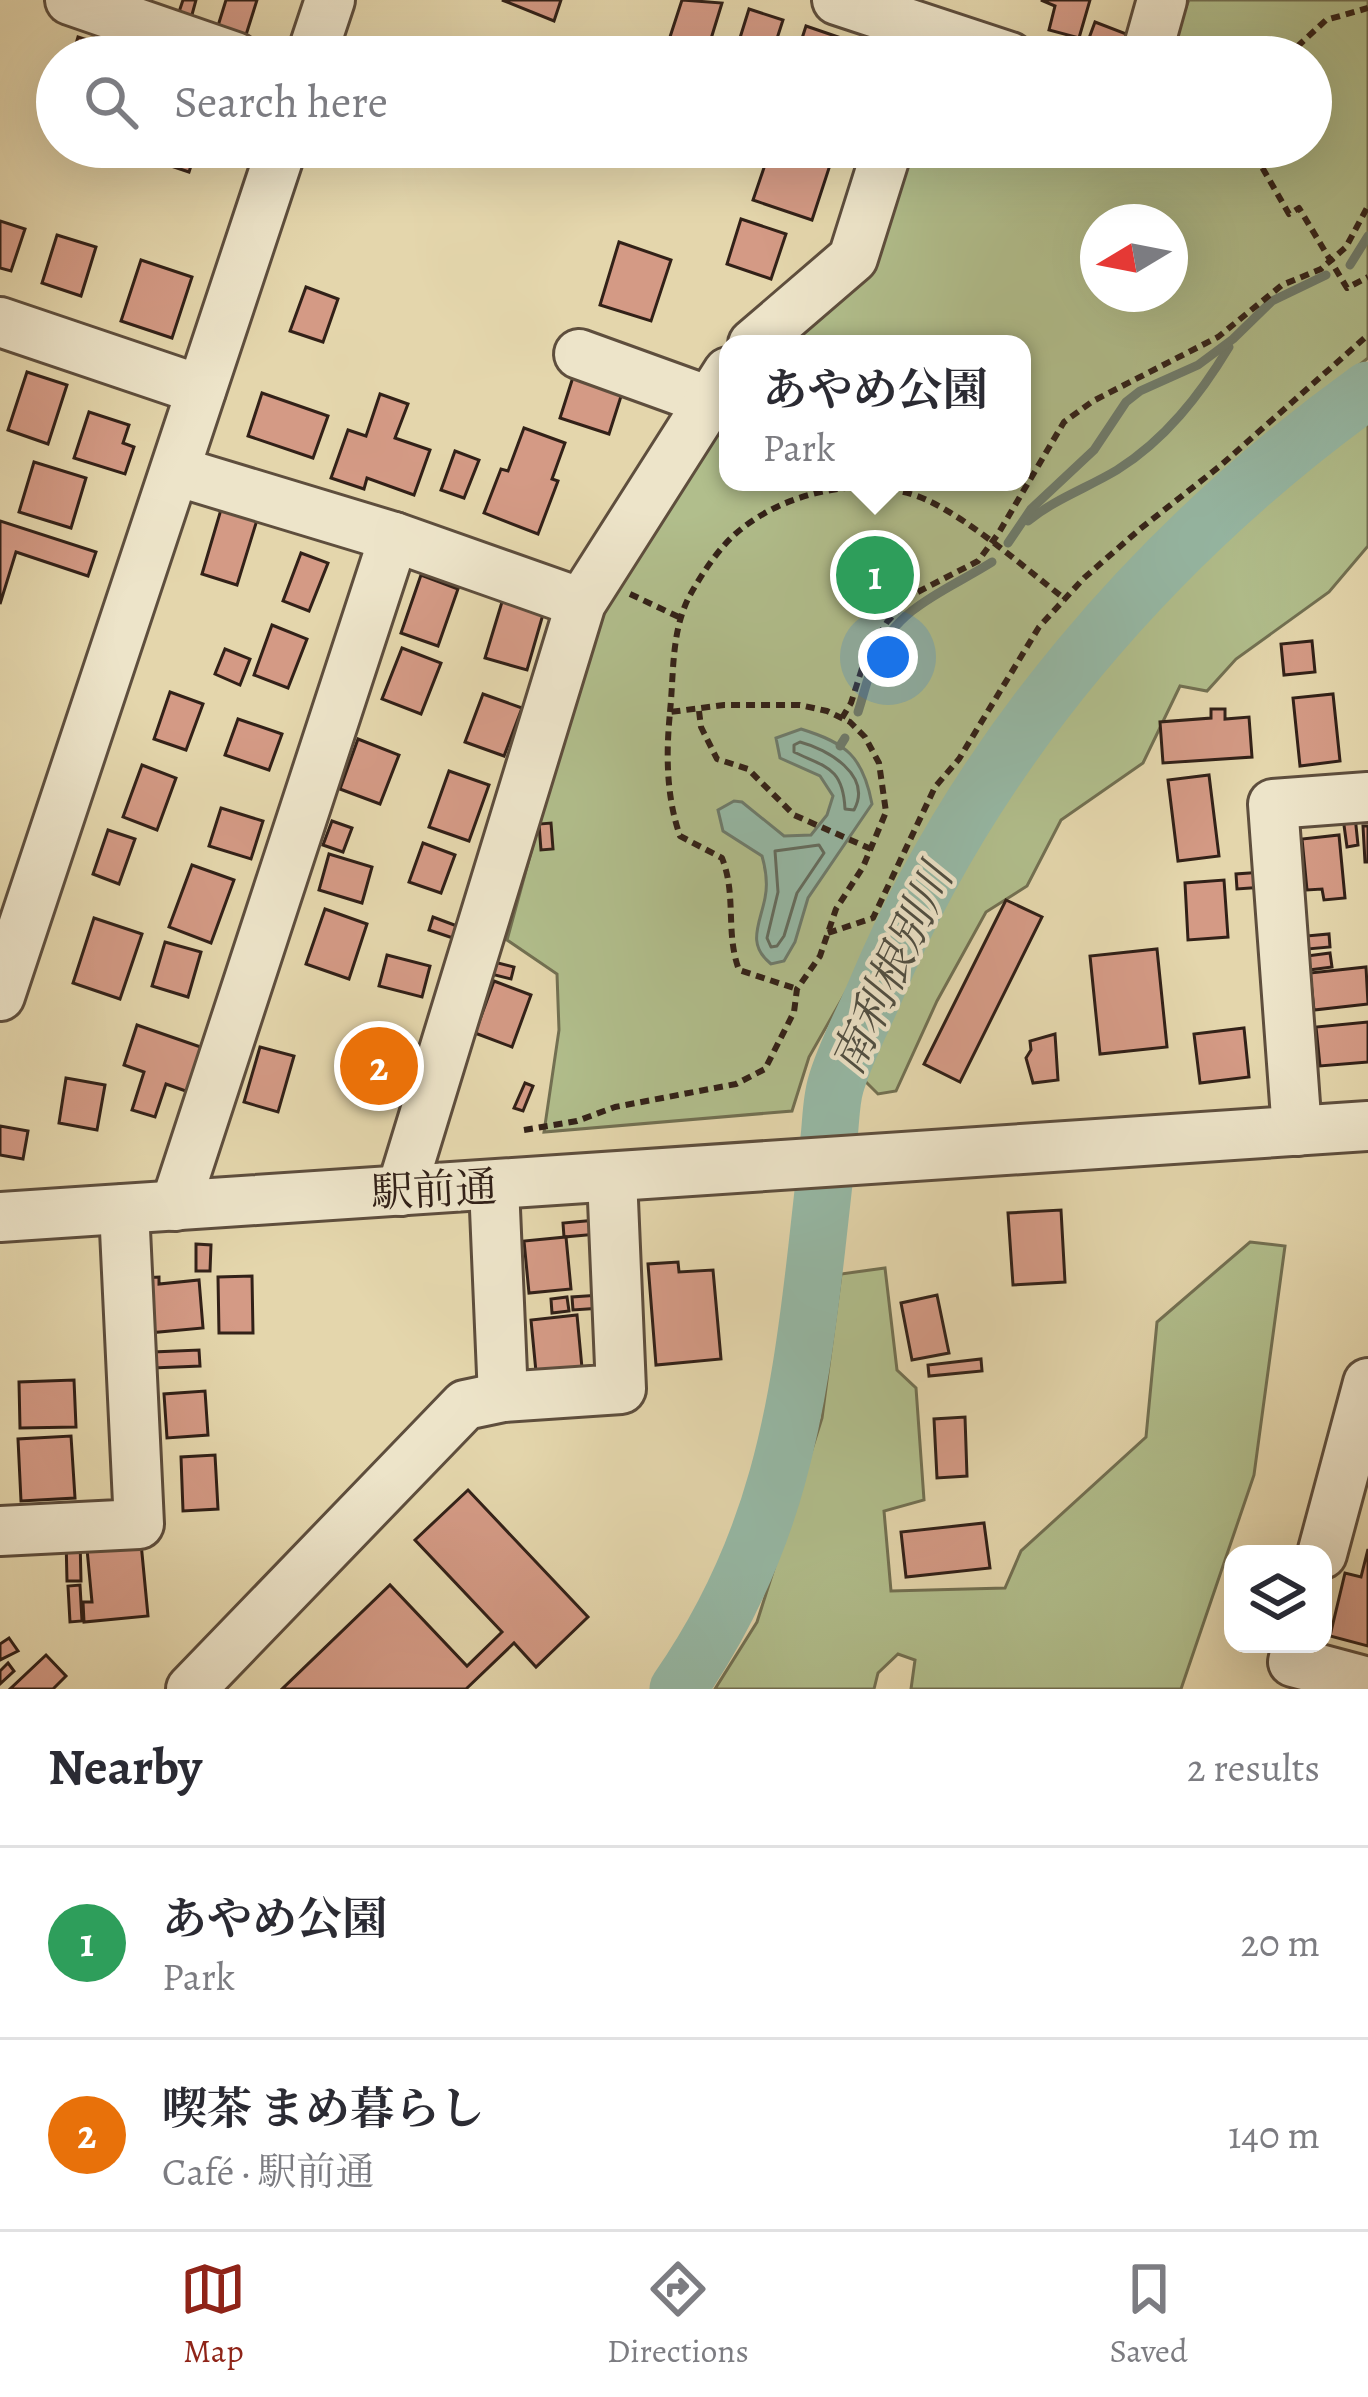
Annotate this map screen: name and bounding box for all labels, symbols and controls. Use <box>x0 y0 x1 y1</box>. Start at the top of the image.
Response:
search box <box>36 36 1332 168</box>
icon: search <box>78 69 144 135</box>
text: Search here <box>174 71 388 133</box>
north arrow <box>1080 204 1188 312</box>
popup <box>719 335 1031 491</box>
text: あやめ公園 <box>762 359 988 421</box>
text: Park <box>762 421 836 474</box>
pin: 1 <box>836 530 914 620</box>
your location <box>858 627 918 687</box>
water label: 南利根別川 <box>816 850 970 1084</box>
pin: 2 <box>340 1021 418 1111</box>
street label: 駅前通 <box>370 1158 498 1221</box>
map controls <box>1224 1545 1332 1653</box>
button: layers <box>1224 1545 1332 1653</box>
text: Nearby <box>48 1732 202 1802</box>
text: 2 results <box>1187 1741 1320 1794</box>
text: あやめ公園 <box>162 1888 387 1950</box>
text: 1 <box>80 1916 94 1969</box>
text: 20 m <box>1241 1916 1320 1969</box>
text: Park <box>162 1950 235 2003</box>
text: 喫茶 まめ暮らし <box>162 2078 485 2140</box>
text: 2 <box>78 2108 96 2161</box>
text: 140 m <box>1228 2108 1320 2161</box>
text: Café · 駅前通 <box>162 2145 374 2198</box>
tab: Map <box>180 2256 246 2373</box>
tab: Directions <box>607 2256 749 2373</box>
tab: Saved <box>1109 2256 1188 2373</box>

